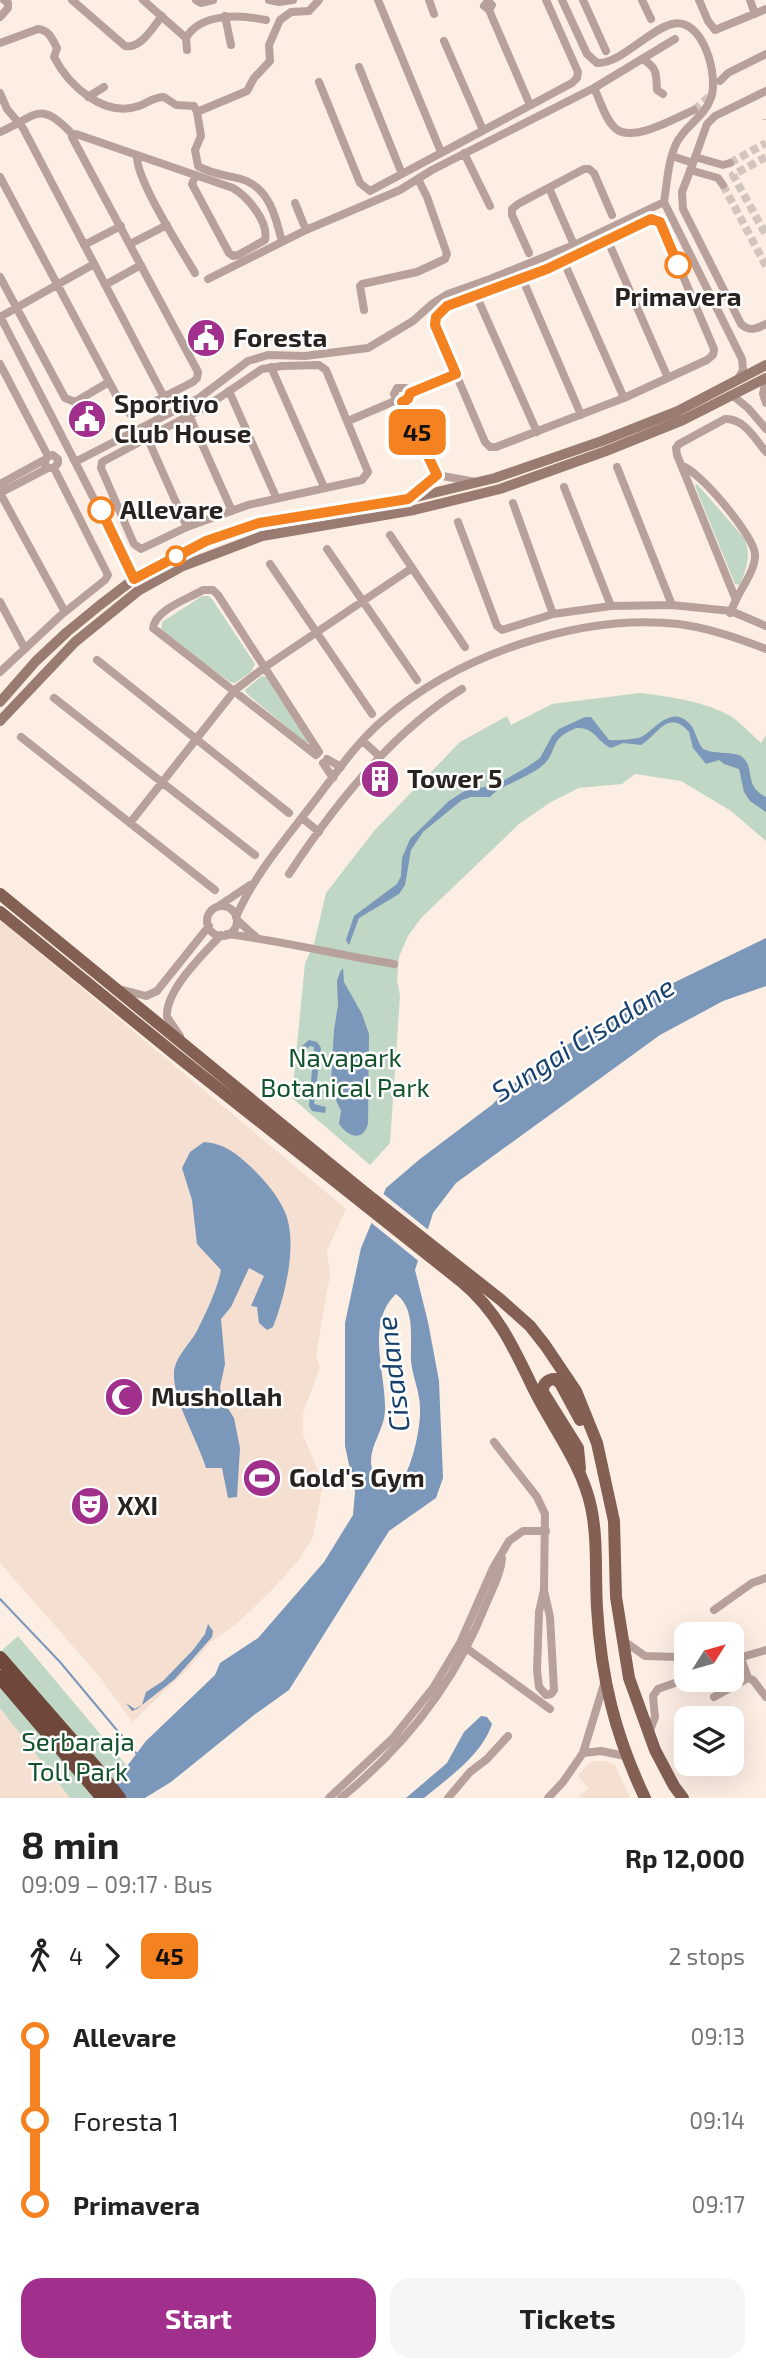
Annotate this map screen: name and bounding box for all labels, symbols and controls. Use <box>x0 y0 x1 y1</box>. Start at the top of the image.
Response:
marker: Primavera <box>665 252 691 278</box>
place label: Primavera <box>615 280 741 311</box>
public building icon: Foresta <box>185 317 227 359</box>
place label: Foresta <box>233 321 327 352</box>
place label: Sportivo Club House <box>114 387 252 448</box>
public building icon: Sportivo Club House <box>66 398 108 440</box>
line badge: 45 <box>386 409 448 455</box>
text: 45 <box>403 417 431 446</box>
place label: Allevare <box>120 493 223 524</box>
marker: Allevare <box>88 497 114 523</box>
unlabelled marker <box>166 546 186 566</box>
building icon: Tower 5 <box>359 758 401 800</box>
place label: Tower 5 <box>407 762 502 793</box>
water label: Sungai Cisadane <box>485 968 680 1108</box>
park label: Navapark Botanical Park <box>260 1041 430 1102</box>
water label: Cisadane <box>368 1314 416 1434</box>
mosque icon: Mushollah <box>103 1376 145 1418</box>
place label: Mushollah <box>151 1380 282 1411</box>
sports icon: Gold's Gym <box>241 1457 283 1499</box>
place label: Gold's Gym <box>289 1461 425 1493</box>
theatre icon: XXI <box>69 1485 111 1527</box>
place label: XXI <box>117 1489 158 1520</box>
north arrow <box>674 1622 744 1692</box>
map controls <box>674 1622 744 1776</box>
button: layers <box>674 1706 744 1776</box>
park label: Serbaraja Toll Park <box>21 1725 135 1786</box>
text: 8 min <box>21 1821 120 1867</box>
text: Rp 12,000 <box>625 1842 745 1873</box>
text: 09:09 – 09:17 · Bus <box>21 1870 212 1898</box>
icon: walk <box>21 1937 59 1975</box>
icon: forward <box>93 1937 131 1975</box>
text: 45 <box>155 1941 184 1970</box>
text: 4 <box>69 1942 83 1970</box>
text: 2 stops <box>668 1942 745 1970</box>
text: Allevare <box>73 2021 176 2052</box>
text: 09:13 <box>691 2022 745 2050</box>
text: Foresta 1 <box>73 2105 179 2136</box>
text: 09:14 <box>689 2106 745 2134</box>
text: Primavera <box>73 2189 200 2220</box>
text: 09:17 <box>692 2190 745 2218</box>
button: Start <box>21 2278 376 2358</box>
button: Tickets <box>390 2278 745 2358</box>

